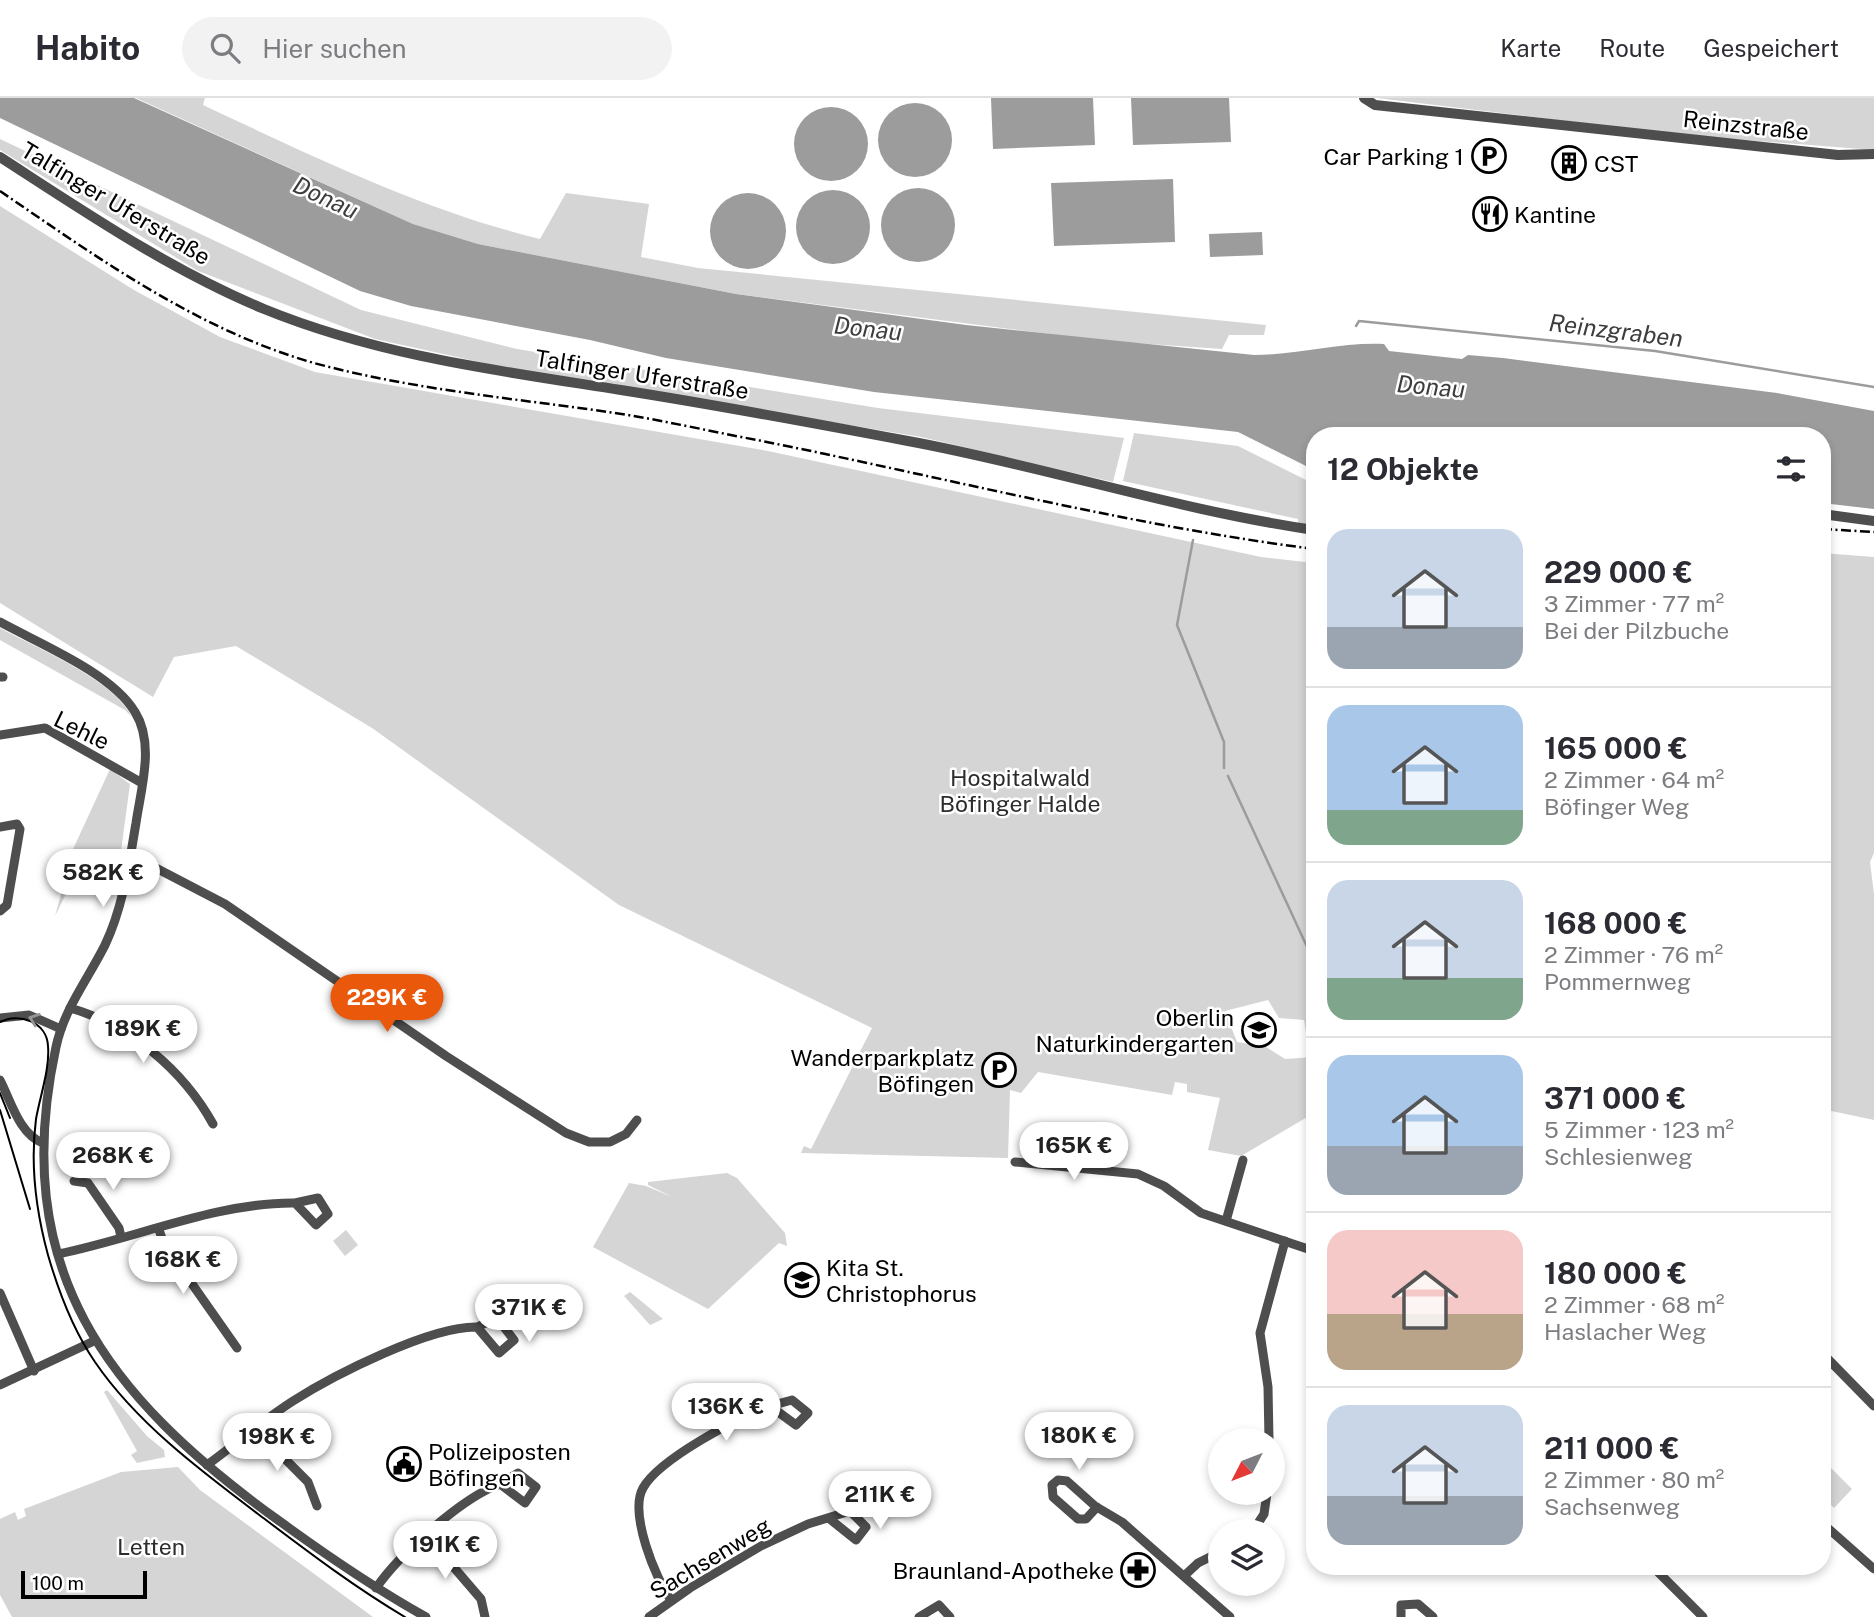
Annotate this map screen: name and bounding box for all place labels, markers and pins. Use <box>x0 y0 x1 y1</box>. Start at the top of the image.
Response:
parking icon: Car Parking 1 <box>1470 137 1508 175</box>
place label: Car Parking 1 <box>1324 143 1464 170</box>
building icon: CST <box>1550 144 1588 182</box>
place label: CST <box>1594 150 1639 177</box>
restaurant icon: Kantine <box>1471 195 1509 233</box>
place label: Kantine <box>1514 201 1596 228</box>
pin: 582K € <box>46 850 160 909</box>
pin: 229K € <box>330 974 444 1034</box>
place label: Oberlin Naturkindergarten <box>1036 1004 1234 1057</box>
pin: 189K € <box>86 1006 200 1065</box>
school or university icon: Oberlin Naturkindergarten <box>1240 1011 1278 1049</box>
place label: Wanderparkplatz Böfingen <box>790 1044 974 1097</box>
parking icon: Wanderparkplatz Böfingen <box>980 1051 1018 1089</box>
pin: 165K € <box>1017 1122 1131 1182</box>
pin: 268K € <box>56 1132 170 1192</box>
pin: 168K € <box>126 1236 240 1296</box>
place label: Kita St. Christophorus <box>826 1254 977 1307</box>
school or university icon: Kita St. Christophorus <box>783 1261 821 1299</box>
pin: 371K € <box>472 1284 586 1344</box>
pin: 136K € <box>669 1384 783 1443</box>
pin: 180K € <box>1022 1412 1136 1472</box>
pin: 198K € <box>220 1414 334 1473</box>
place label: Polizeiposten Böfingen <box>428 1438 571 1491</box>
public building icon: Polizeiposten Böfingen <box>385 1445 423 1483</box>
pin: 211K € <box>823 1472 937 1531</box>
pin: 191K € <box>388 1522 502 1581</box>
pharmacy icon: Braunland-Apotheke <box>1119 1551 1157 1589</box>
place label: Braunland-Apotheke <box>893 1557 1114 1584</box>

